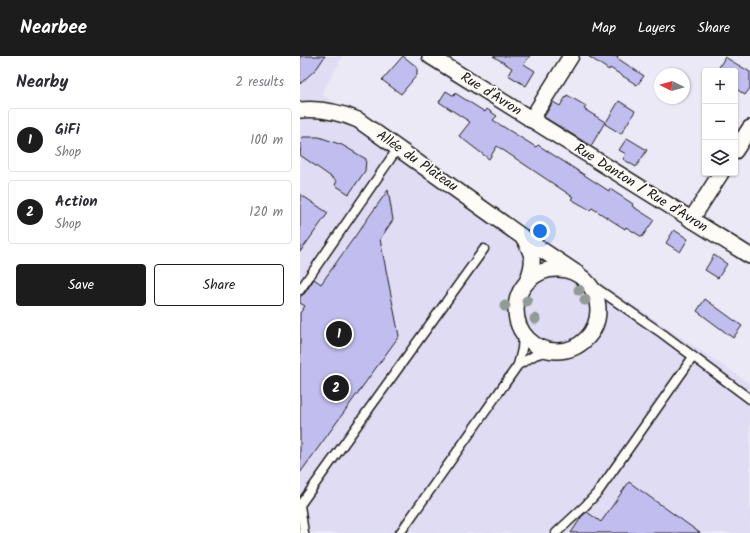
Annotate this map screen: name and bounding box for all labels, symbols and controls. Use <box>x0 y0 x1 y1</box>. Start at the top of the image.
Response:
text: Nearbee <box>20 13 87 43</box>
text: Map <box>592 17 616 39</box>
text: Layers <box>638 17 676 39</box>
text: Share <box>698 17 730 39</box>
street label: Rue d'Avron <box>456 66 526 122</box>
north arrow <box>654 68 690 104</box>
map controls <box>702 68 738 176</box>
button: + <box>702 68 738 104</box>
text: Nearby <box>16 69 68 96</box>
text: 2 results <box>236 72 284 93</box>
button: − <box>702 104 738 140</box>
text: GiFi <box>55 118 80 142</box>
street label: Allée du Plateau <box>372 125 463 198</box>
text: 1 <box>28 130 32 151</box>
text: 100 m <box>250 130 283 151</box>
street label: Rue Danton / Rue d'Avron <box>570 138 712 238</box>
button: layers <box>702 140 738 176</box>
text: Shop <box>55 142 81 163</box>
text: Action <box>55 190 98 214</box>
text: 2 <box>26 202 34 223</box>
text: 120 m <box>249 202 283 223</box>
text: Shop <box>55 214 81 235</box>
your location <box>530 221 550 241</box>
button: Save <box>16 264 146 306</box>
button: Share <box>154 264 284 306</box>
pin: 1 <box>326 319 352 349</box>
pin: 2 <box>323 373 349 403</box>

